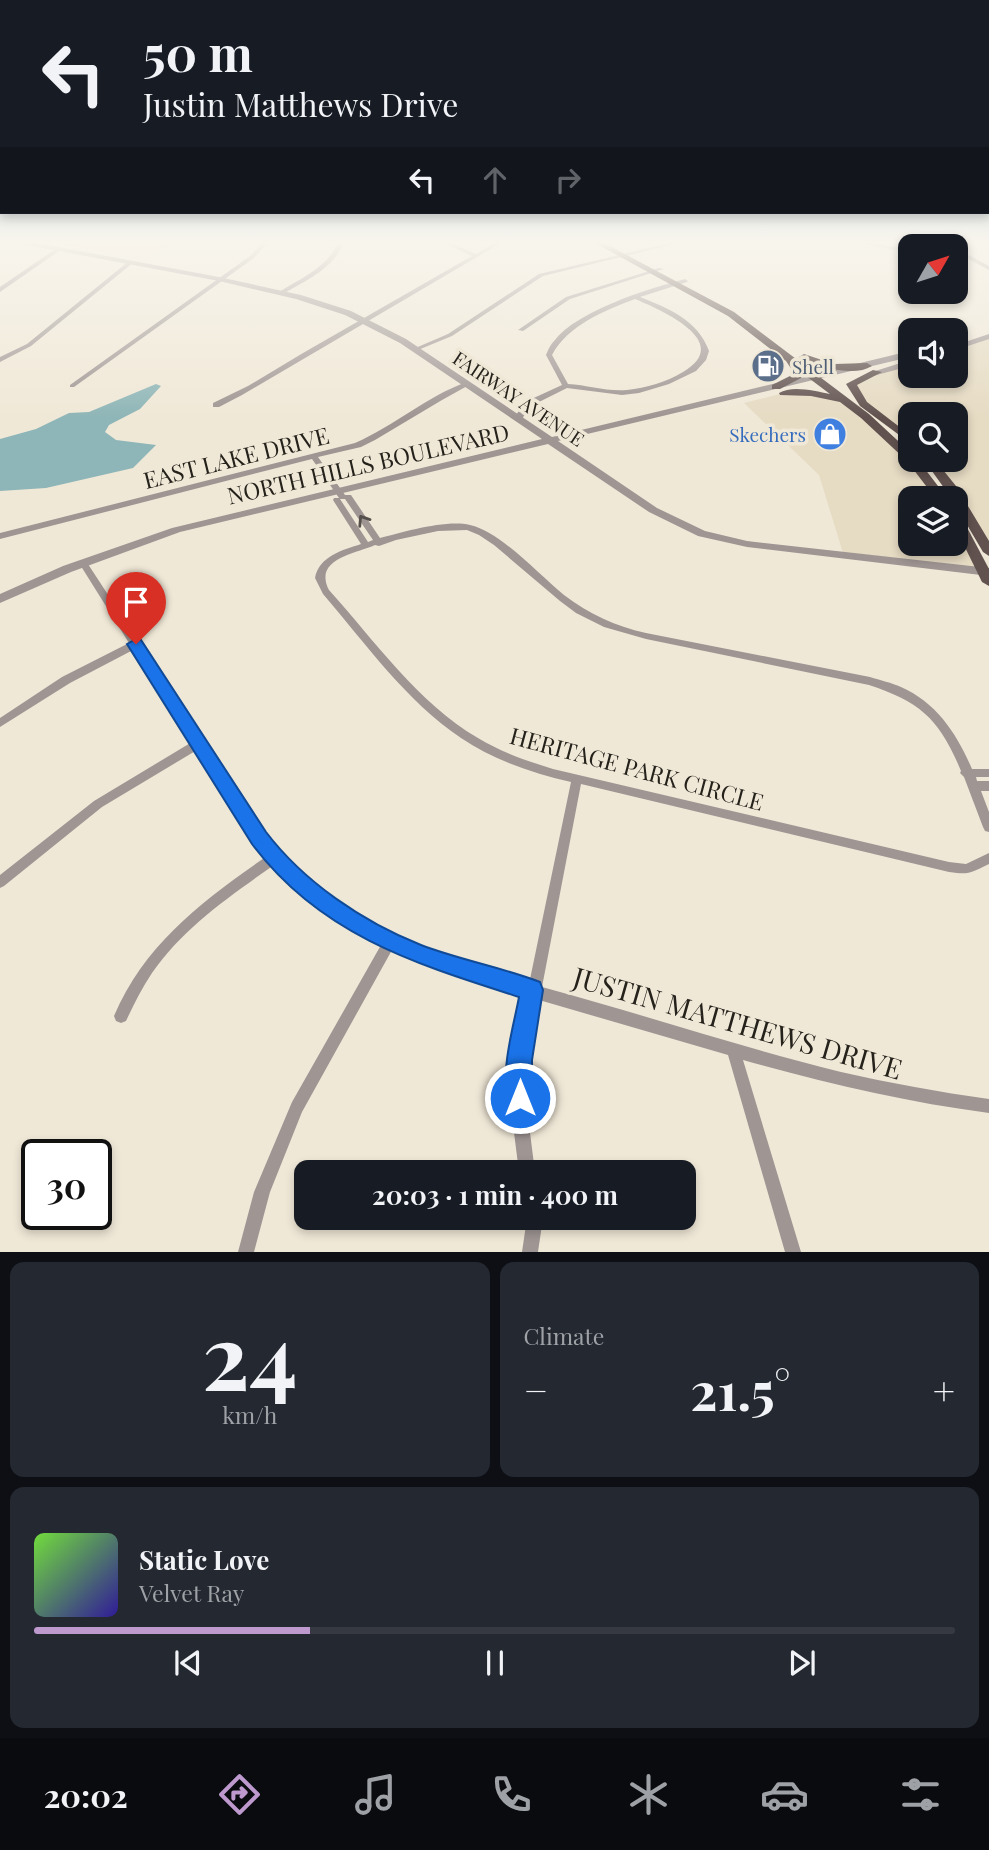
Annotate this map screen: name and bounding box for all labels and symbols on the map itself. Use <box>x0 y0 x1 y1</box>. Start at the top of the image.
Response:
north arrow <box>898 234 968 304</box>
street label: FAIRWAY AVENUE <box>448 344 590 452</box>
fuel station icon: Shell <box>749 347 787 385</box>
place label: Shell <box>792 353 834 379</box>
street label: NORTH HILLS BOULEVARD <box>224 415 512 511</box>
shop icon: Skechers <box>811 415 849 453</box>
street label: EAST LAKE DRIVE <box>140 419 332 495</box>
place label: Skechers <box>729 421 806 447</box>
one-way arrow <box>359 515 372 528</box>
pin <box>106 572 166 644</box>
street label: HERITAGE PARK CIRCLE <box>507 719 767 817</box>
street label: JUSTIN MATTHEWS DRIVE <box>568 957 907 1087</box>
position arrow <box>483 1061 557 1135</box>
speed limit sign: 30 <box>21 1139 112 1230</box>

